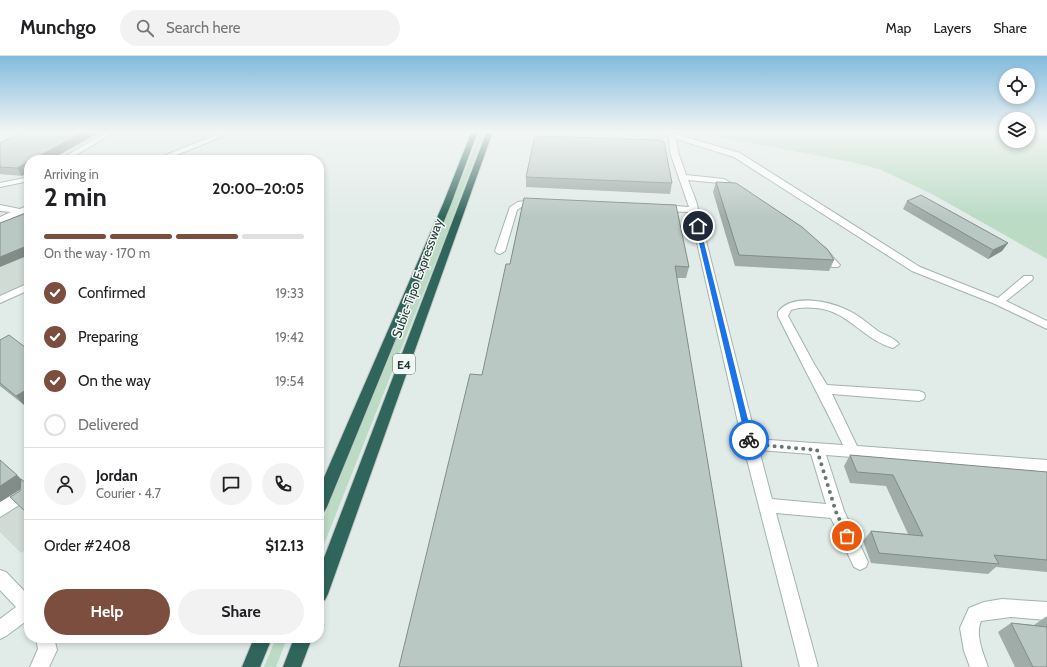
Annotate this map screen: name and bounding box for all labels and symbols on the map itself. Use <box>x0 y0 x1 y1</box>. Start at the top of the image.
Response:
pin <box>681 209 715 243</box>
street label: Subic-Tipo Expressway <box>388 216 446 340</box>
road number: E4 <box>393 354 415 374</box>
courier <box>729 420 769 460</box>
pin <box>830 519 864 553</box>

